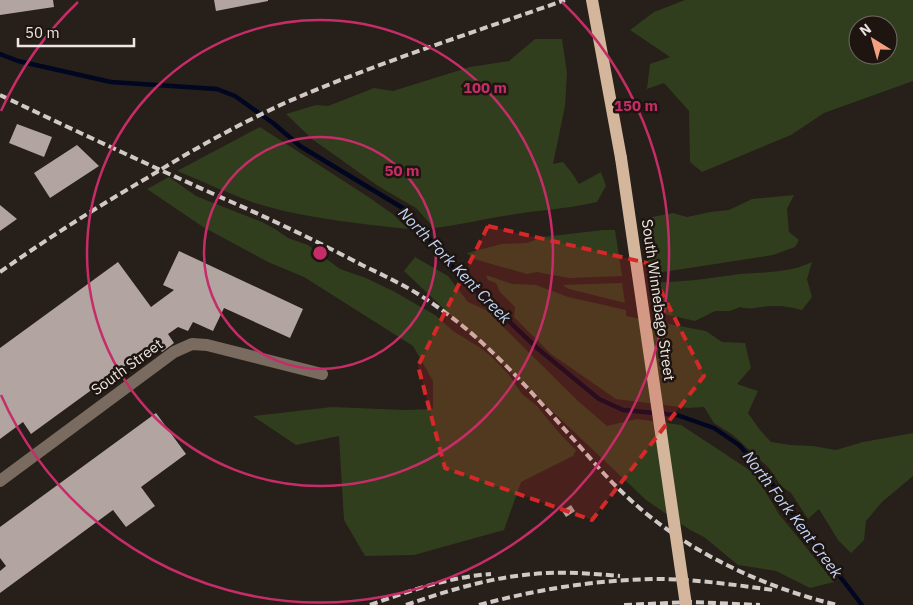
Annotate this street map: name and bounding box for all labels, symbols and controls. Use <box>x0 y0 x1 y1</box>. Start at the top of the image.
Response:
scale bar <box>18 15 134 47</box>
north arrow <box>848 15 898 65</box>
text: N <box>856 19 875 40</box>
text: 50 m <box>25 23 60 42</box>
text: 100 m <box>463 78 507 97</box>
text: 150 m <box>614 96 658 115</box>
text: 50 m <box>385 161 419 180</box>
water label: North Fork Kent Creek <box>394 203 516 328</box>
street label: South Winnebago Street <box>638 218 679 382</box>
centre of rings <box>311 244 329 262</box>
street label: South Street <box>87 334 166 399</box>
water label: North Fork Kent Creek <box>739 447 848 582</box>

